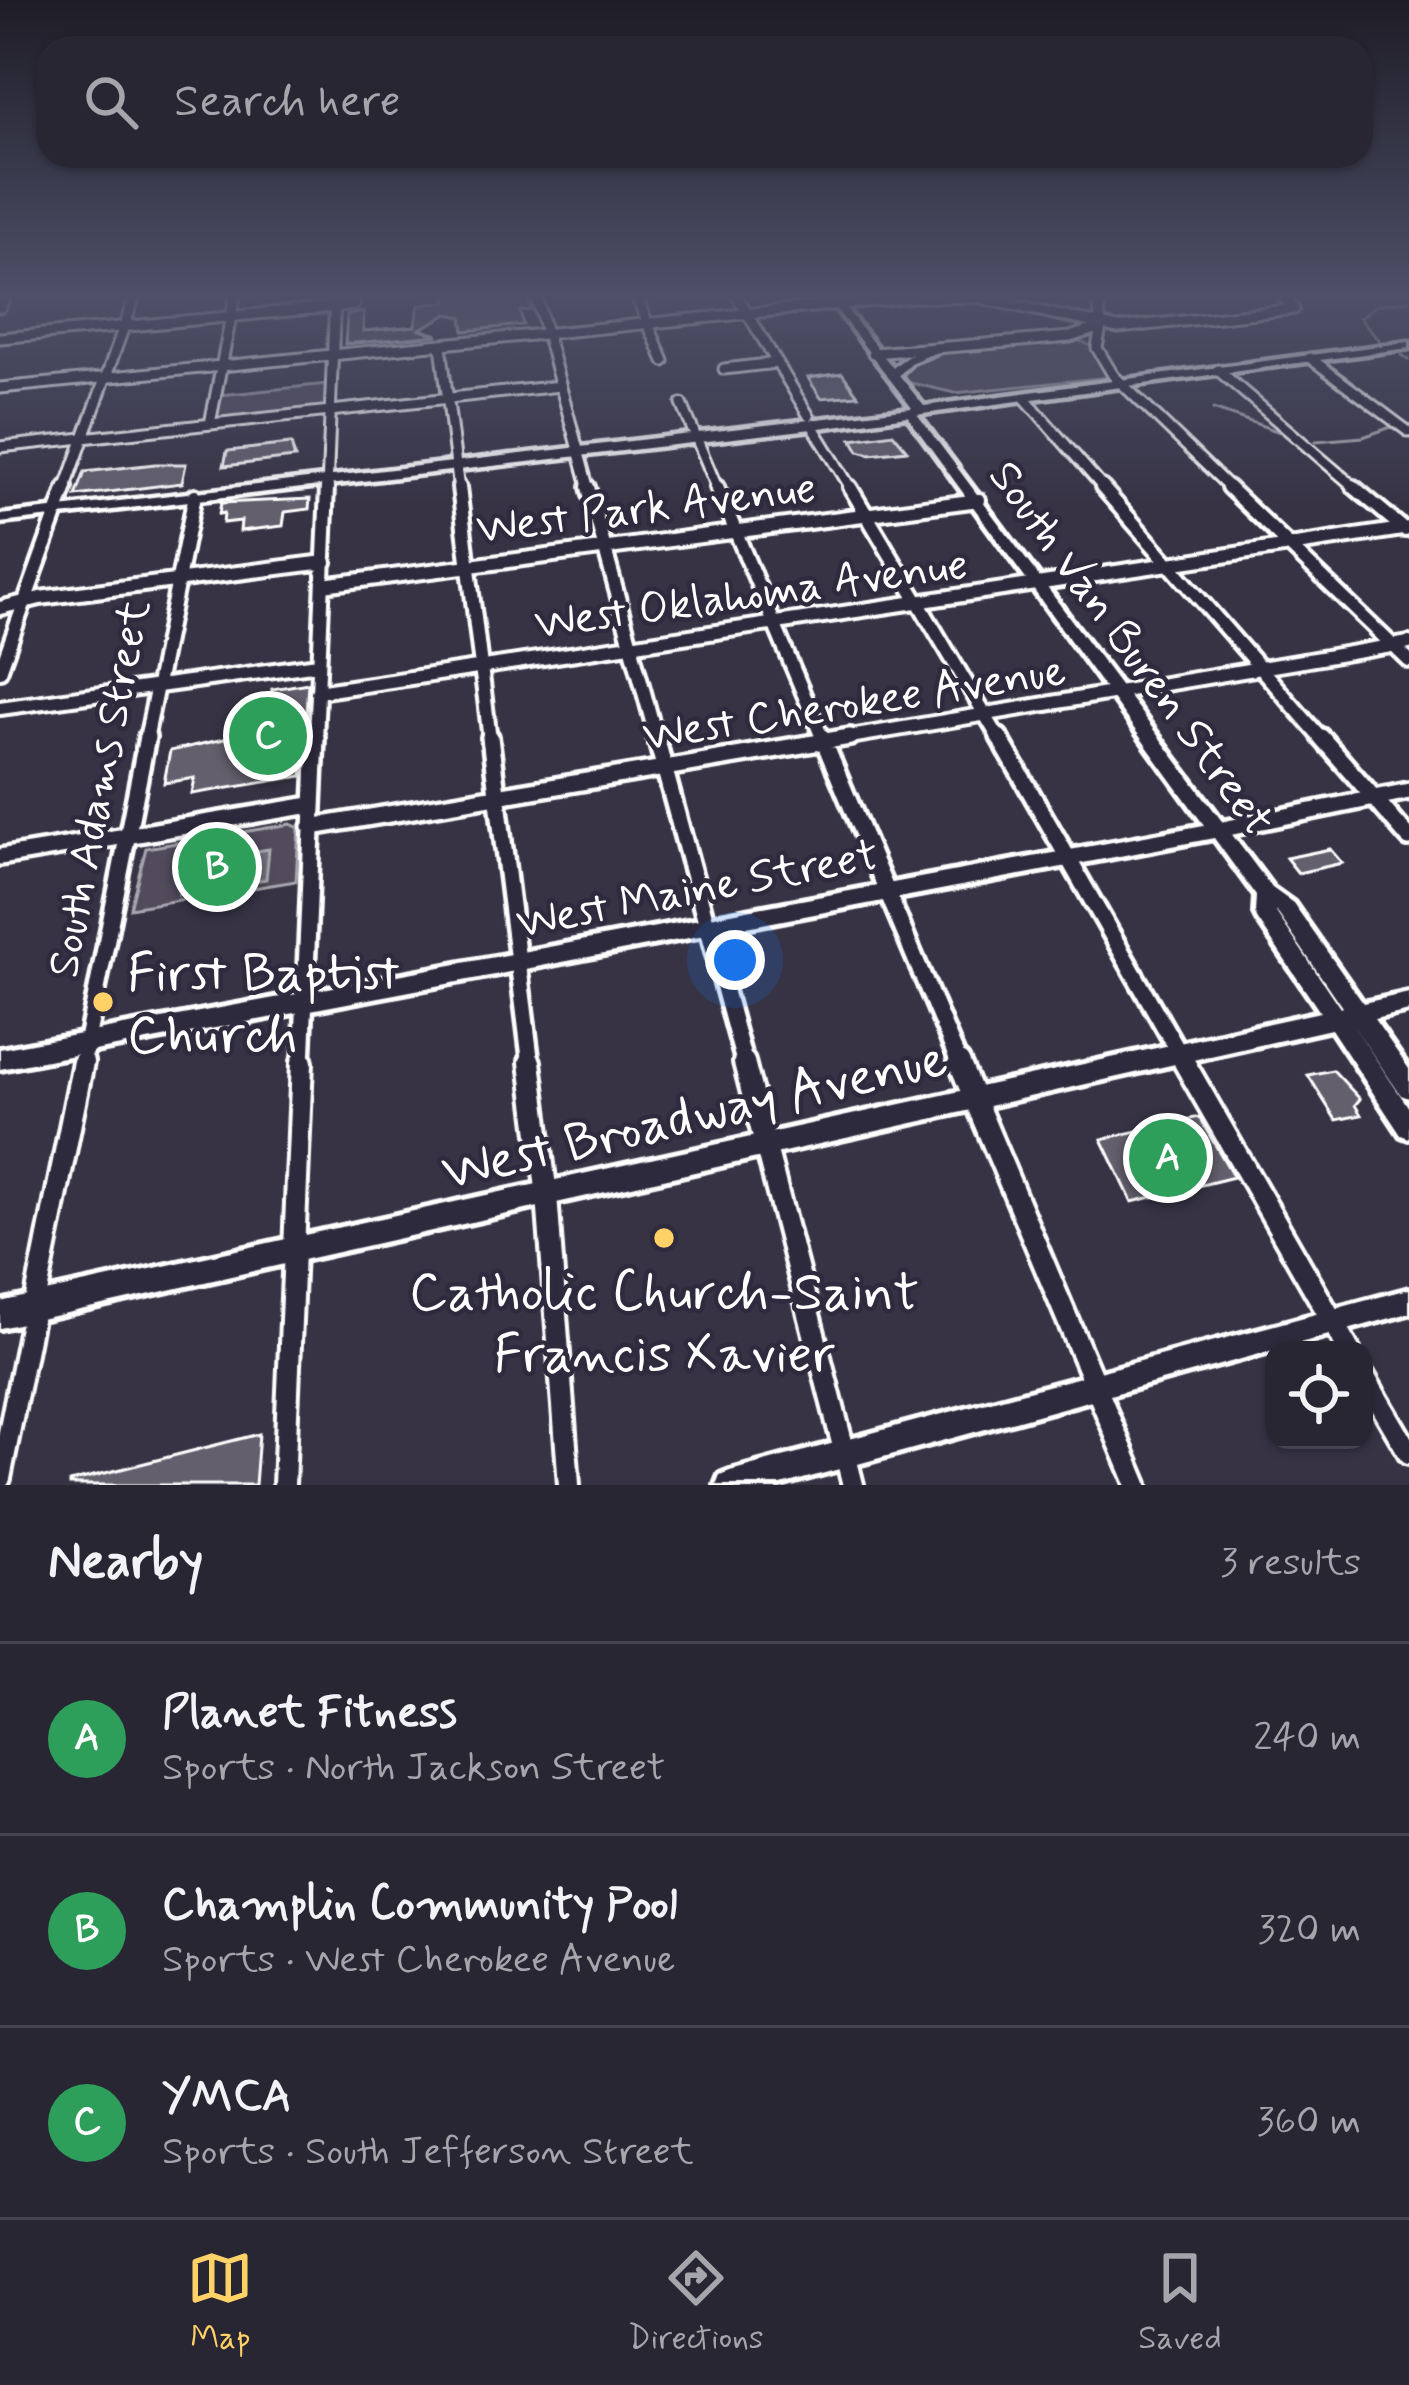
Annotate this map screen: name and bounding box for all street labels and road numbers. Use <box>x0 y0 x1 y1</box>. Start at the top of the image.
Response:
street label: South Van Buren Street <box>974 450 1286 849</box>
street label: West Park Avenue <box>473 459 820 560</box>
street label: West Oklahoma Avenue <box>531 536 972 655</box>
street label: South Adams Street <box>35 595 166 983</box>
street label: West Cherokee Avenue <box>639 642 1070 767</box>
street label: West Maine Street <box>512 826 884 954</box>
street label: West Broadway Avenue <box>435 1025 955 1210</box>

